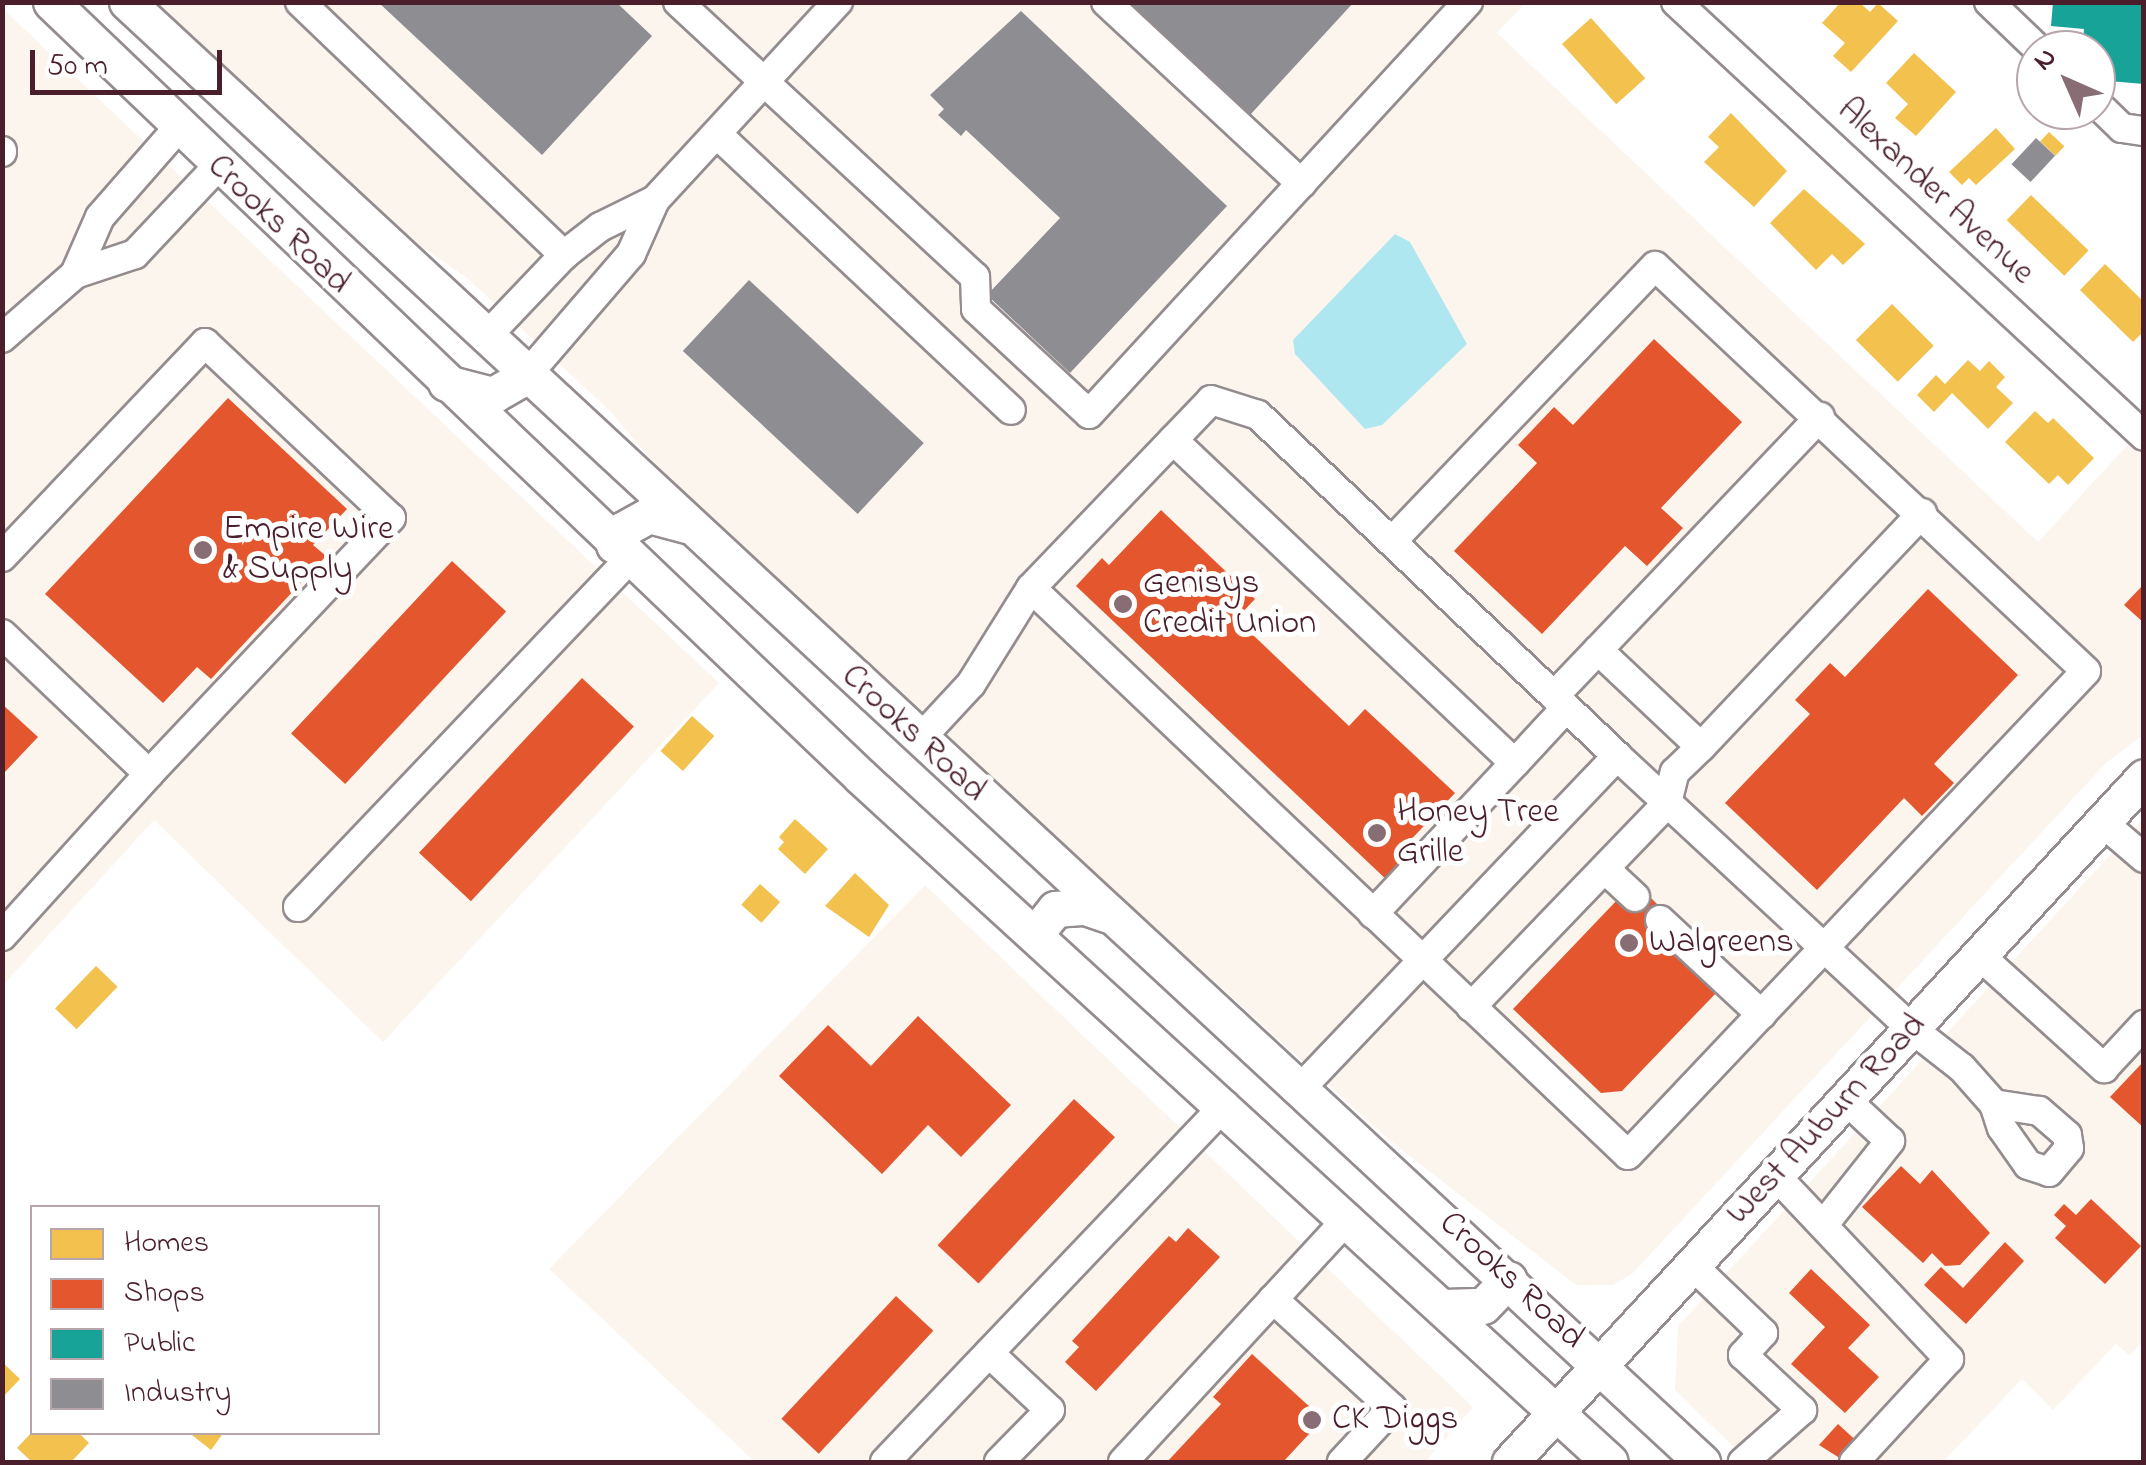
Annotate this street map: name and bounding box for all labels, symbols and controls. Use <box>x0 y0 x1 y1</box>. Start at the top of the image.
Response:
scale bar <box>35 30 228 92</box>
north arrow <box>2016 30 2116 130</box>
text: N <box>2025 39 2067 81</box>
text: 50 m <box>47 45 108 89</box>
street label: Alexander Avenue <box>1828 90 2042 294</box>
street label: Crooks Road <box>197 146 359 304</box>
place label: Empire Wire & Supply <box>223 509 394 591</box>
marker: Empire Wire & Supply <box>192 539 214 561</box>
place label: Genisys Credit Union <box>1143 563 1316 645</box>
marker: Genisys Credit Union <box>1112 593 1134 615</box>
street label: Crooks Road <box>832 656 994 812</box>
place label: Honey Tree Grille <box>1397 792 1559 874</box>
marker: Honey Tree Grille <box>1366 822 1388 844</box>
place label: Walgreens <box>1649 922 1794 964</box>
marker: Walgreens <box>1618 932 1640 954</box>
street label: West Auburn Road <box>1718 1005 1936 1235</box>
street label: Crooks Road <box>1430 1203 1592 1359</box>
legend <box>30 1205 380 1435</box>
text: Homes <box>124 1222 209 1266</box>
text: Shops <box>124 1272 205 1316</box>
text: Public <box>124 1322 195 1366</box>
text: Industry <box>124 1372 231 1416</box>
place label: CK Diggs <box>1332 1399 1458 1441</box>
marker: CK Diggs <box>1301 1409 1323 1431</box>

